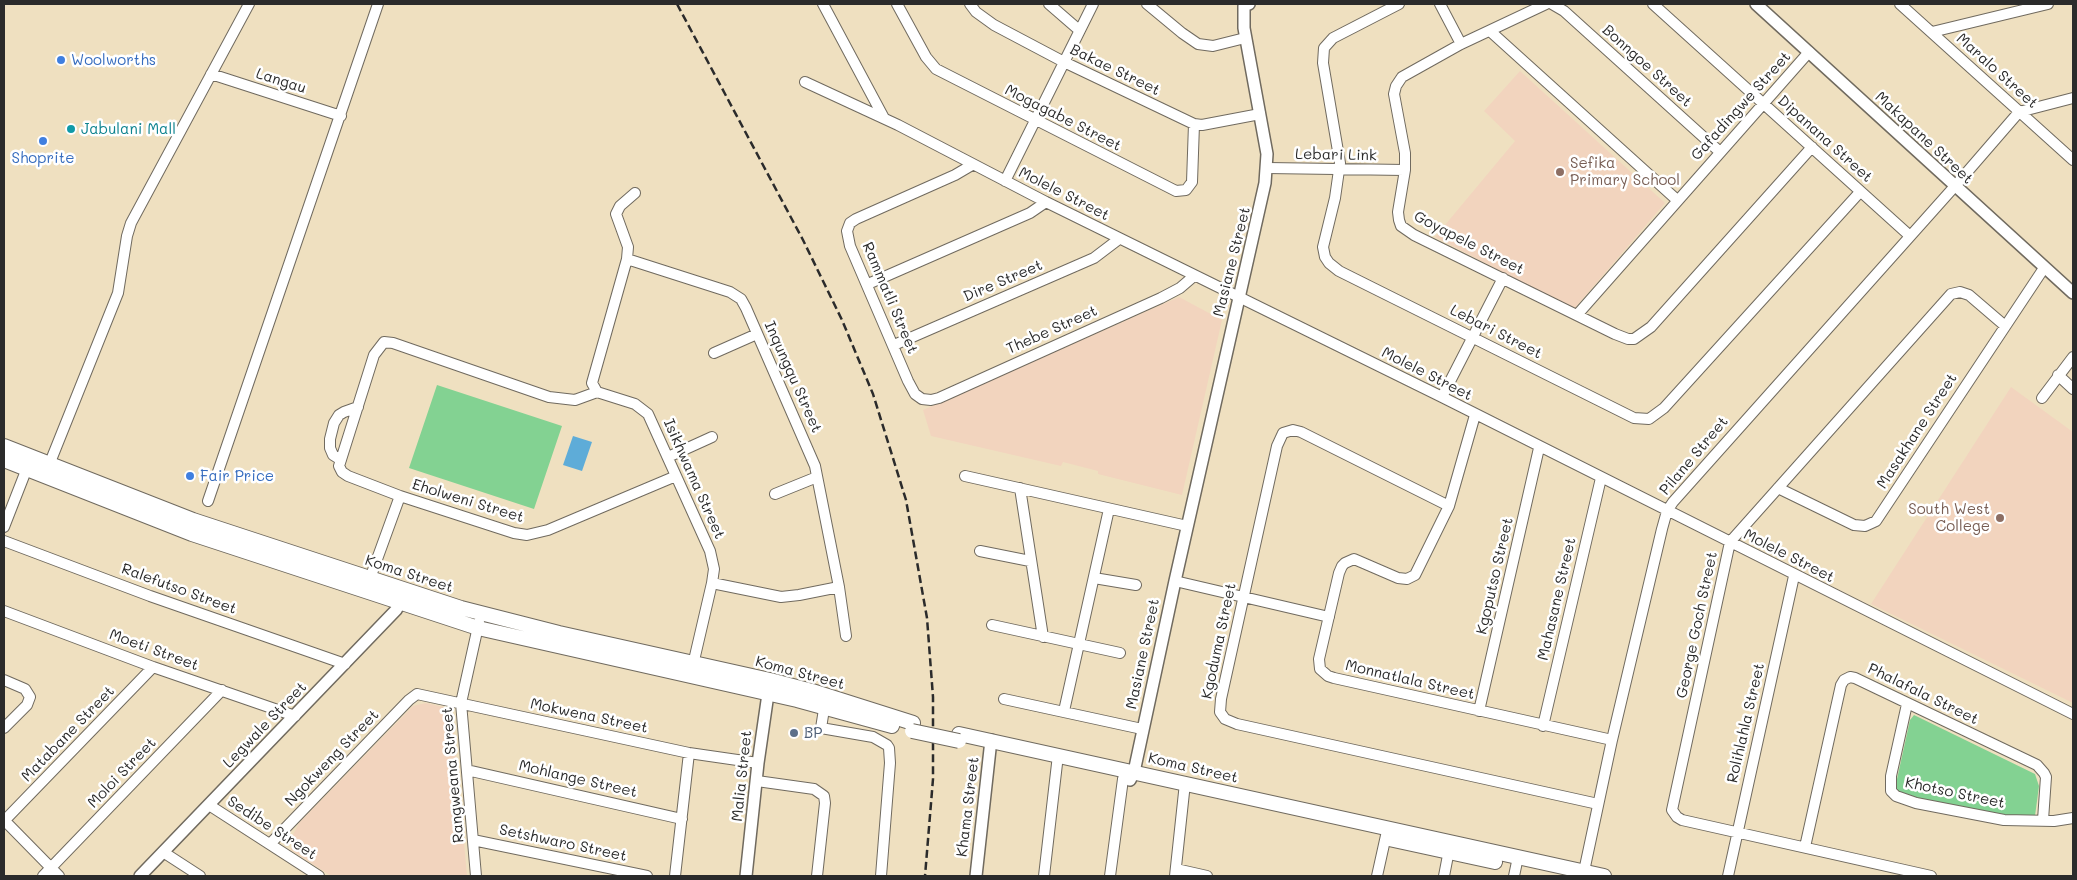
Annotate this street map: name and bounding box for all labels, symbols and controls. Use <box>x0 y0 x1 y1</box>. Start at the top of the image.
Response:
street label: Bonngoe Street <box>1599 21 1695 111</box>
street label: Maralo Street <box>1953 30 2041 112</box>
street label: Bakae Street <box>1067 40 1163 100</box>
street label: Gafadingwe Street <box>1687 48 1795 164</box>
place label: Woolworths <box>71 51 156 69</box>
marker: Woolworths <box>55 54 67 66</box>
street label: Langau <box>254 64 308 98</box>
street label: Mogagabe Street <box>1002 81 1124 155</box>
street label: Makapane Street <box>1871 88 1977 188</box>
street label: Dipanana Street <box>1774 92 1876 186</box>
place label: Jabulani Mall <box>81 120 176 138</box>
marker: Jabulani Mall <box>65 123 77 135</box>
marker: Shoprite <box>37 135 49 147</box>
street label: Lebari Link <box>1295 145 1377 165</box>
place label: Shoprite <box>11 149 75 167</box>
place label: Sefika Primary School <box>1570 154 1680 189</box>
street label: Molele Street <box>1016 163 1112 225</box>
marker: Sefika Primary School <box>1554 166 1566 178</box>
street label: Masiane Street <box>1210 205 1254 319</box>
street label: Goyapele Street <box>1411 207 1527 279</box>
street label: Rammatli Street <box>858 239 922 357</box>
street label: Dire Street <box>961 256 1045 306</box>
street label: Lebari Street <box>1447 301 1545 363</box>
street label: Thebe Street <box>1004 302 1100 358</box>
street label: Inqungqu Street <box>760 318 826 436</box>
street label: Molele Street <box>1379 343 1475 405</box>
street label: Masakhane Street <box>1873 370 1961 492</box>
street label: Pilane Street <box>1656 413 1732 499</box>
street label: Isikhwama Street <box>659 416 729 542</box>
place label: Fair Price <box>200 467 274 485</box>
marker: Fair Price <box>184 470 196 482</box>
street label: Eholweni Street <box>410 475 526 527</box>
place label: South West College <box>1908 500 1990 535</box>
marker: South West College <box>1994 512 2006 524</box>
street label: Kgoputso Street <box>1473 516 1517 636</box>
street label: Molele Street <box>1741 525 1837 587</box>
street label: Mahasane Street <box>1534 536 1580 662</box>
street label: George Goch Street <box>1673 550 1721 700</box>
street label: Koma Street <box>363 551 455 597</box>
street label: Ralefutso Street <box>119 560 239 618</box>
street label: Kgoduma Street <box>1198 581 1240 701</box>
street label: Masiane Street <box>1122 597 1164 711</box>
street label: Moeti Street <box>107 625 201 675</box>
street label: Koma Street <box>753 652 847 694</box>
street label: Monnatlala Street <box>1344 656 1476 704</box>
street label: Phalafala Street <box>1865 659 1981 729</box>
street label: Rolihlahla Street <box>1723 661 1769 785</box>
street label: Legwale Street <box>219 678 311 772</box>
street label: Matabane Street <box>18 682 118 786</box>
street label: Mokwena Street <box>528 695 650 737</box>
street label: Ngokweng Street <box>281 706 383 810</box>
street label: Rangweana Street <box>438 706 468 844</box>
place label: BP <box>804 724 822 742</box>
marker: BP <box>788 727 800 739</box>
street label: Malia Street <box>728 730 756 822</box>
street label: Moloi Street <box>84 734 160 812</box>
street label: Koma Street <box>1146 749 1240 787</box>
street label: Khama Street <box>953 756 983 858</box>
street label: Mohlange Street <box>517 757 639 801</box>
street label: Khotso Street <box>1903 774 2007 812</box>
street label: Sedibe Street <box>224 792 320 864</box>
street label: Setshwaro Street <box>498 821 628 865</box>

